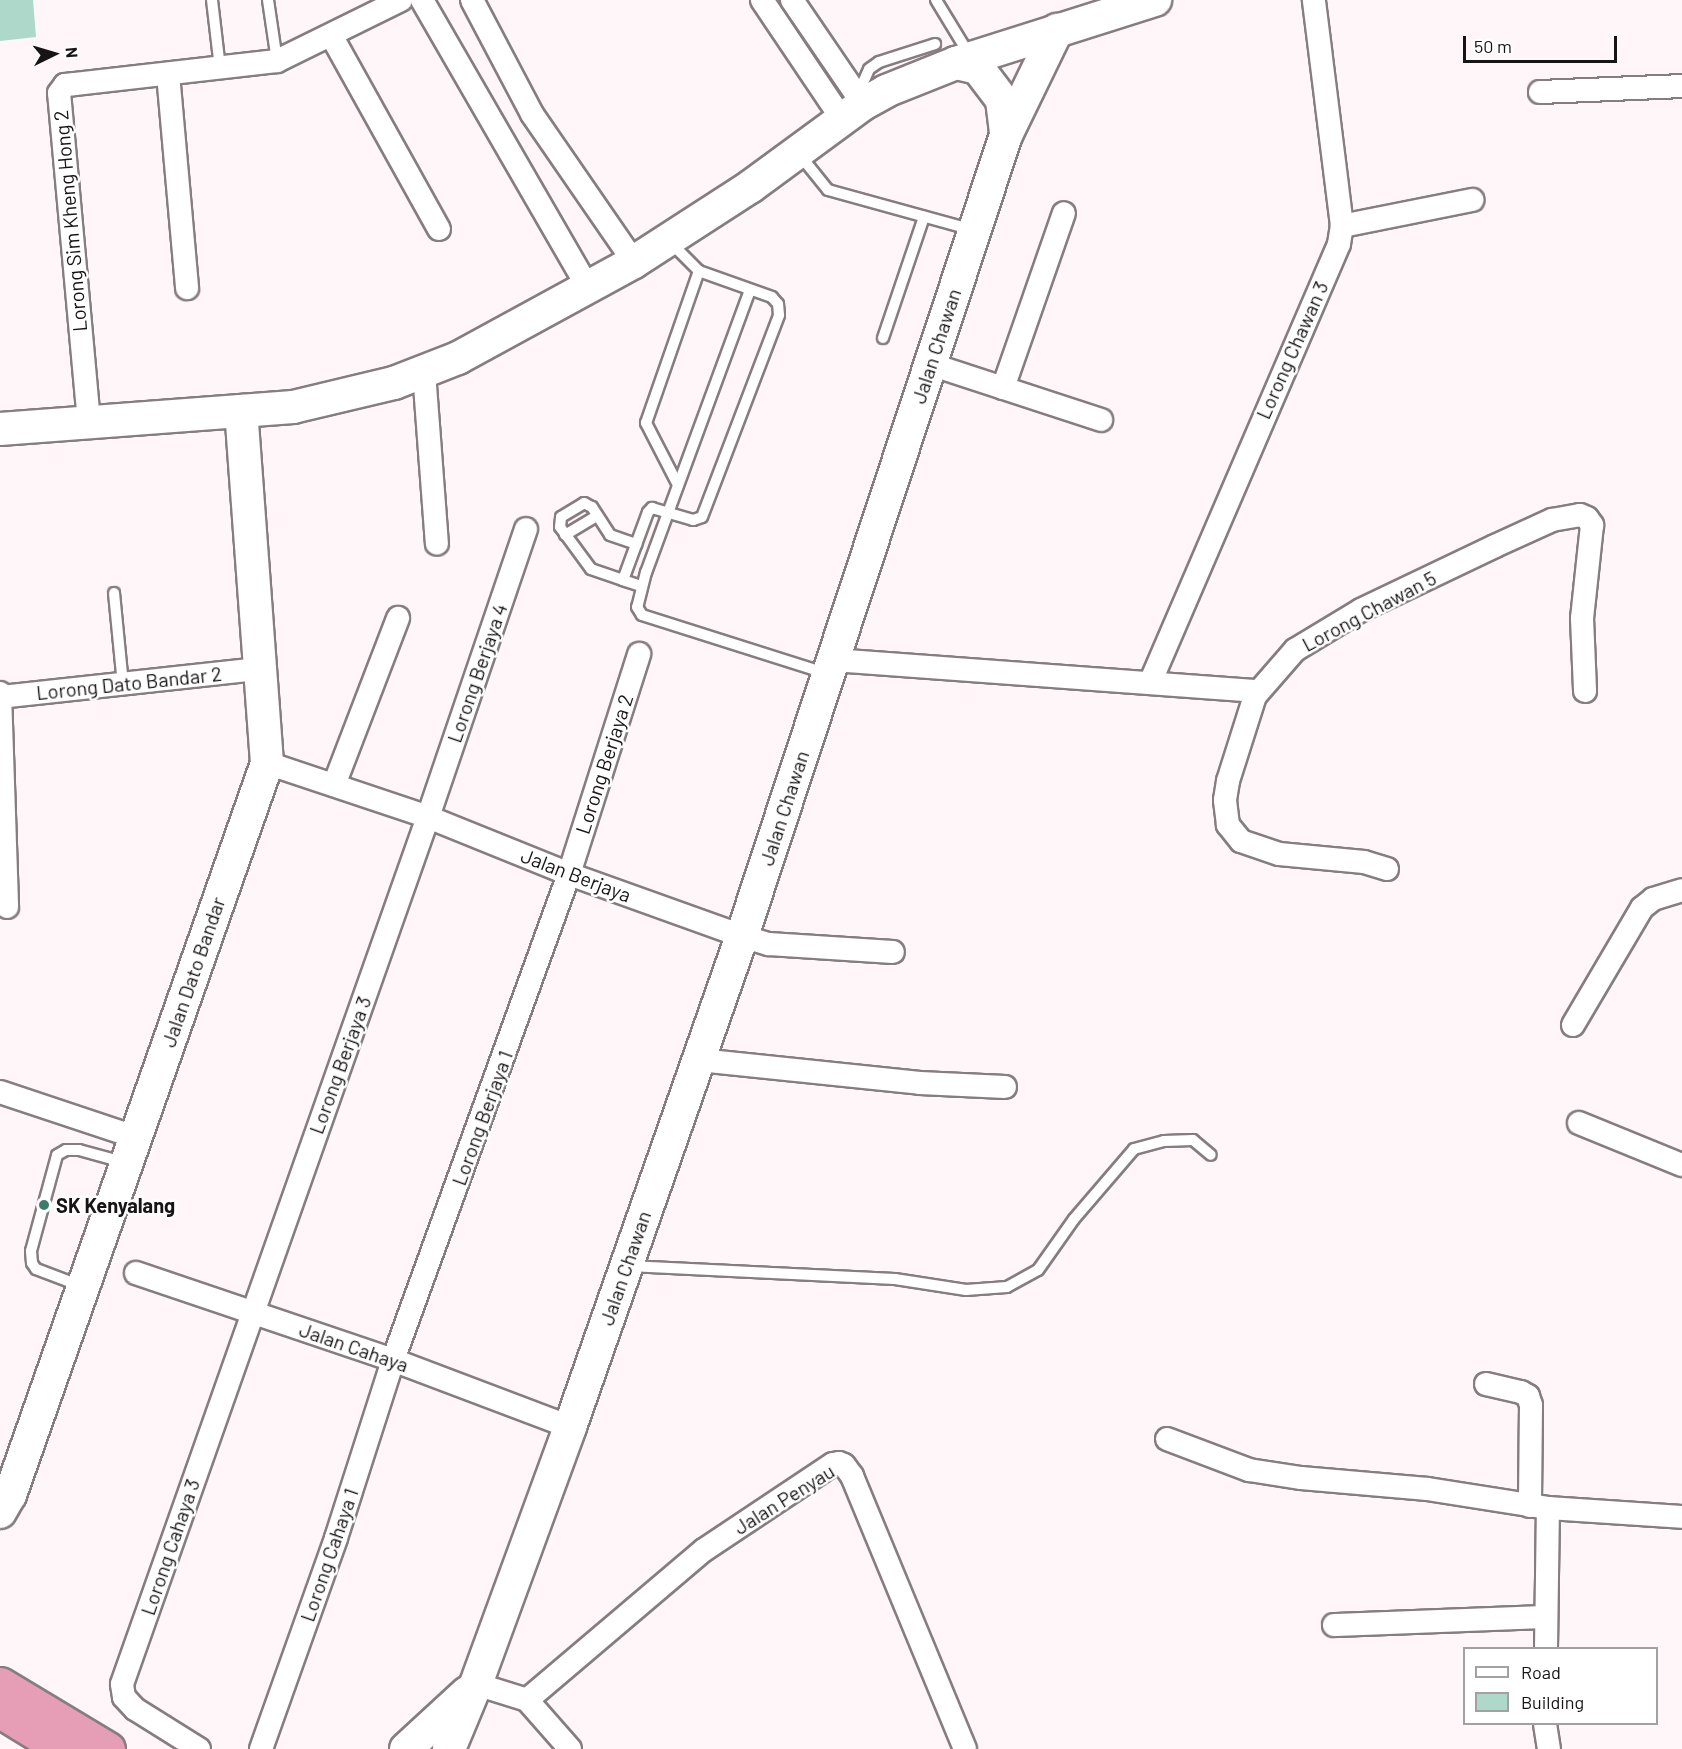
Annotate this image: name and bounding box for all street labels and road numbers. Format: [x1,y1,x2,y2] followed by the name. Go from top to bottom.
[48,109,92,333] street label: Lorong Sim Kheng Hong 2
[1251,277,1333,423] street label: Lorong Chawan 3
[906,285,966,407] street label: Jalan Chawan
[1298,566,1440,656] street label: Lorong Chawan 5
[442,600,512,746] street label: Lorong Berjaya 4
[35,661,223,705] street label: Lorong Dato Bandar 2
[570,691,638,837] street label: Lorong Berjaya 2
[754,747,814,869] street label: Jalan Chawan
[518,843,634,907] street label: Jalan Berjaya
[156,894,230,1050] street label: Jalan Dato Bandar
[304,993,376,1137] street label: Lorong Berjaya 3
[447,1047,517,1189] street label: Lorong Berjaya 1
[594,1208,656,1328] street label: Jalan Chawan
[296,1317,412,1377] street label: Jalan Cahaya
[729,1459,839,1539] street label: Jalan Penyau
[135,1476,205,1618] street label: Lorong Cahaya 3
[295,1485,363,1625] street label: Lorong Cahaya 1

